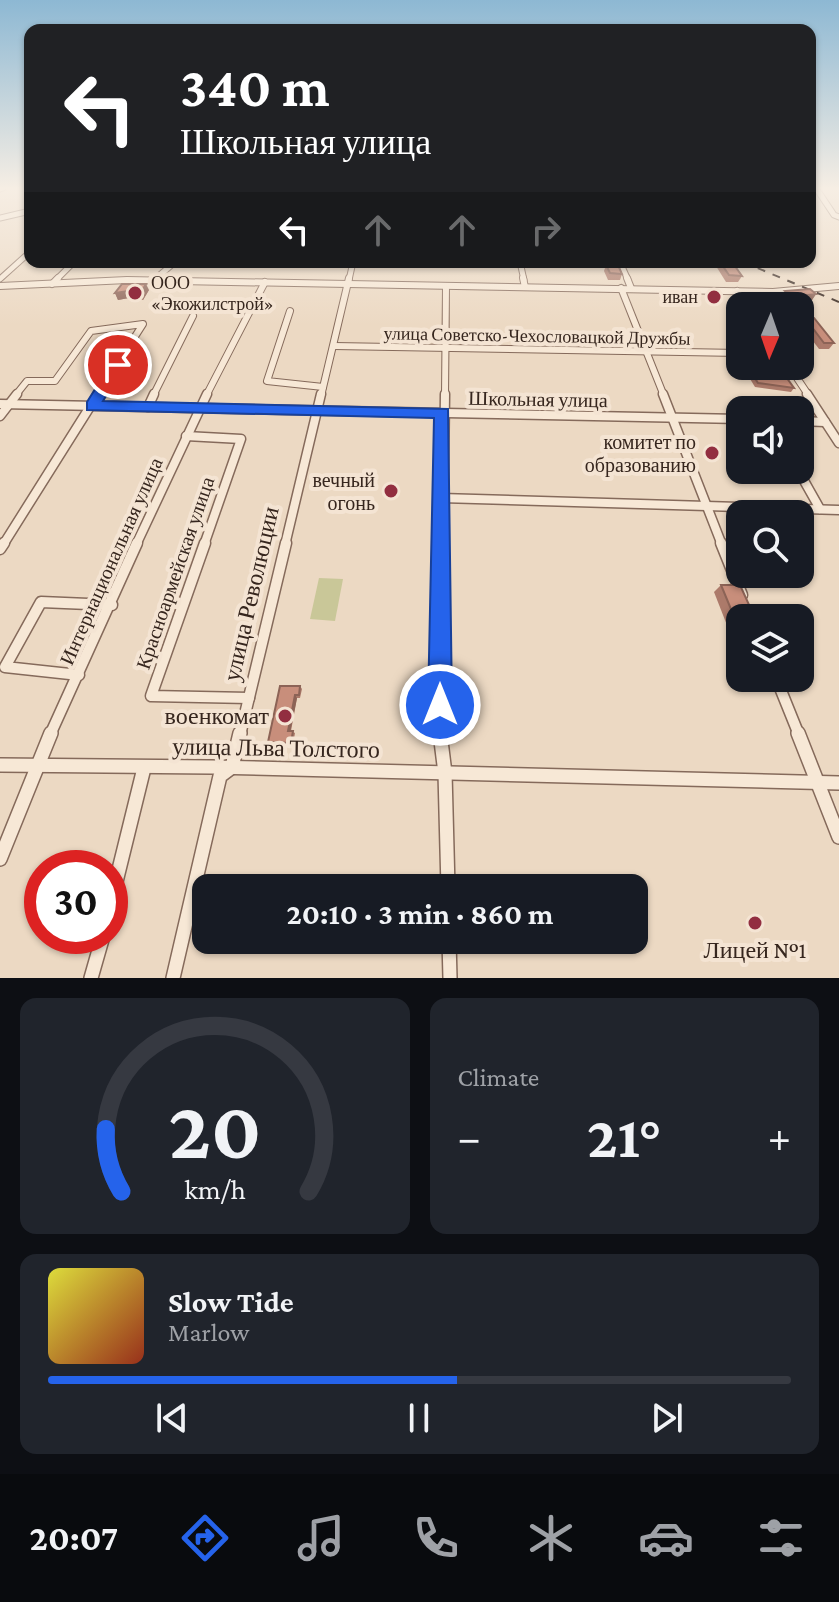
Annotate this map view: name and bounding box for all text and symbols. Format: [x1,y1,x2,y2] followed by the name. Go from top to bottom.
[48,56,152,160] icon: left
[180,56,330,118] text: 340 m
[180,122,431,162] text: Школьная улица
[272,208,316,252] icon: left
[356,208,400,252] icon: ahead
[440,208,484,252] icon: ahead
[524,208,568,252] icon: right
[151,273,274,314] place label: ООО «Экожилстрой»
[126,284,144,302] marker: ООО «Экожилстрой»
[662,287,698,307] place label: иван
[705,288,723,306] marker: иван
[726,292,814,380] north arrow
[726,292,814,692] map controls
[383,323,691,349] street label: улица Советско-Чехословацкой Дружбы
[84,331,152,399] pin
[96,343,140,387] icon: arrive
[468,387,608,412] street label: Школьная улица
[726,396,814,484] button: sound
[585,431,696,477] place label: комитет по образованию
[703,444,721,462] marker: комитет по образованию
[55,454,168,668] street label: Интернациональная улица
[312,469,375,514] place label: вечный огонь
[132,474,219,672] street label: Красноармейская улица
[382,482,400,500] marker: вечный огонь
[726,500,814,588] button: search
[217,504,284,684] street label: улица Революции
[726,604,814,692] button: layers
[398,663,482,747] position arrow
[165,702,270,729] place label: военкомат
[276,707,294,725] marker: военкомат
[172,732,380,763] street label: улица Льва Толстого
[24,850,128,954] speed limit sign: 30
[287,897,553,930] text: 20:10 · 3 min · 860 m
[746,914,764,932] marker: Лицей №1
[703,936,807,963] place label: Лицей №1
[458,1063,539,1092] text: Climate
[168,1083,261,1176] text: 20
[587,1103,662,1170] text: 21°
[458,1113,481,1161] text: −
[768,1113,791,1161] text: +
[184,1173,246,1205] text: km/h
[168,1285,294,1318] text: Slow Tide
[168,1318,249,1347] text: Marlow
[150,1396,194,1440] icon: previous
[397,1396,441,1440] icon: pause
[645,1396,689,1440] icon: next
[177,1510,233,1566] icon: directions
[293,1510,349,1566] icon: music
[408,1510,464,1566] icon: phone
[523,1510,579,1566] icon: climate
[638,1510,694,1566] icon: car
[753,1510,809,1566] icon: filters
[30,1518,118,1558] text: 20:07

